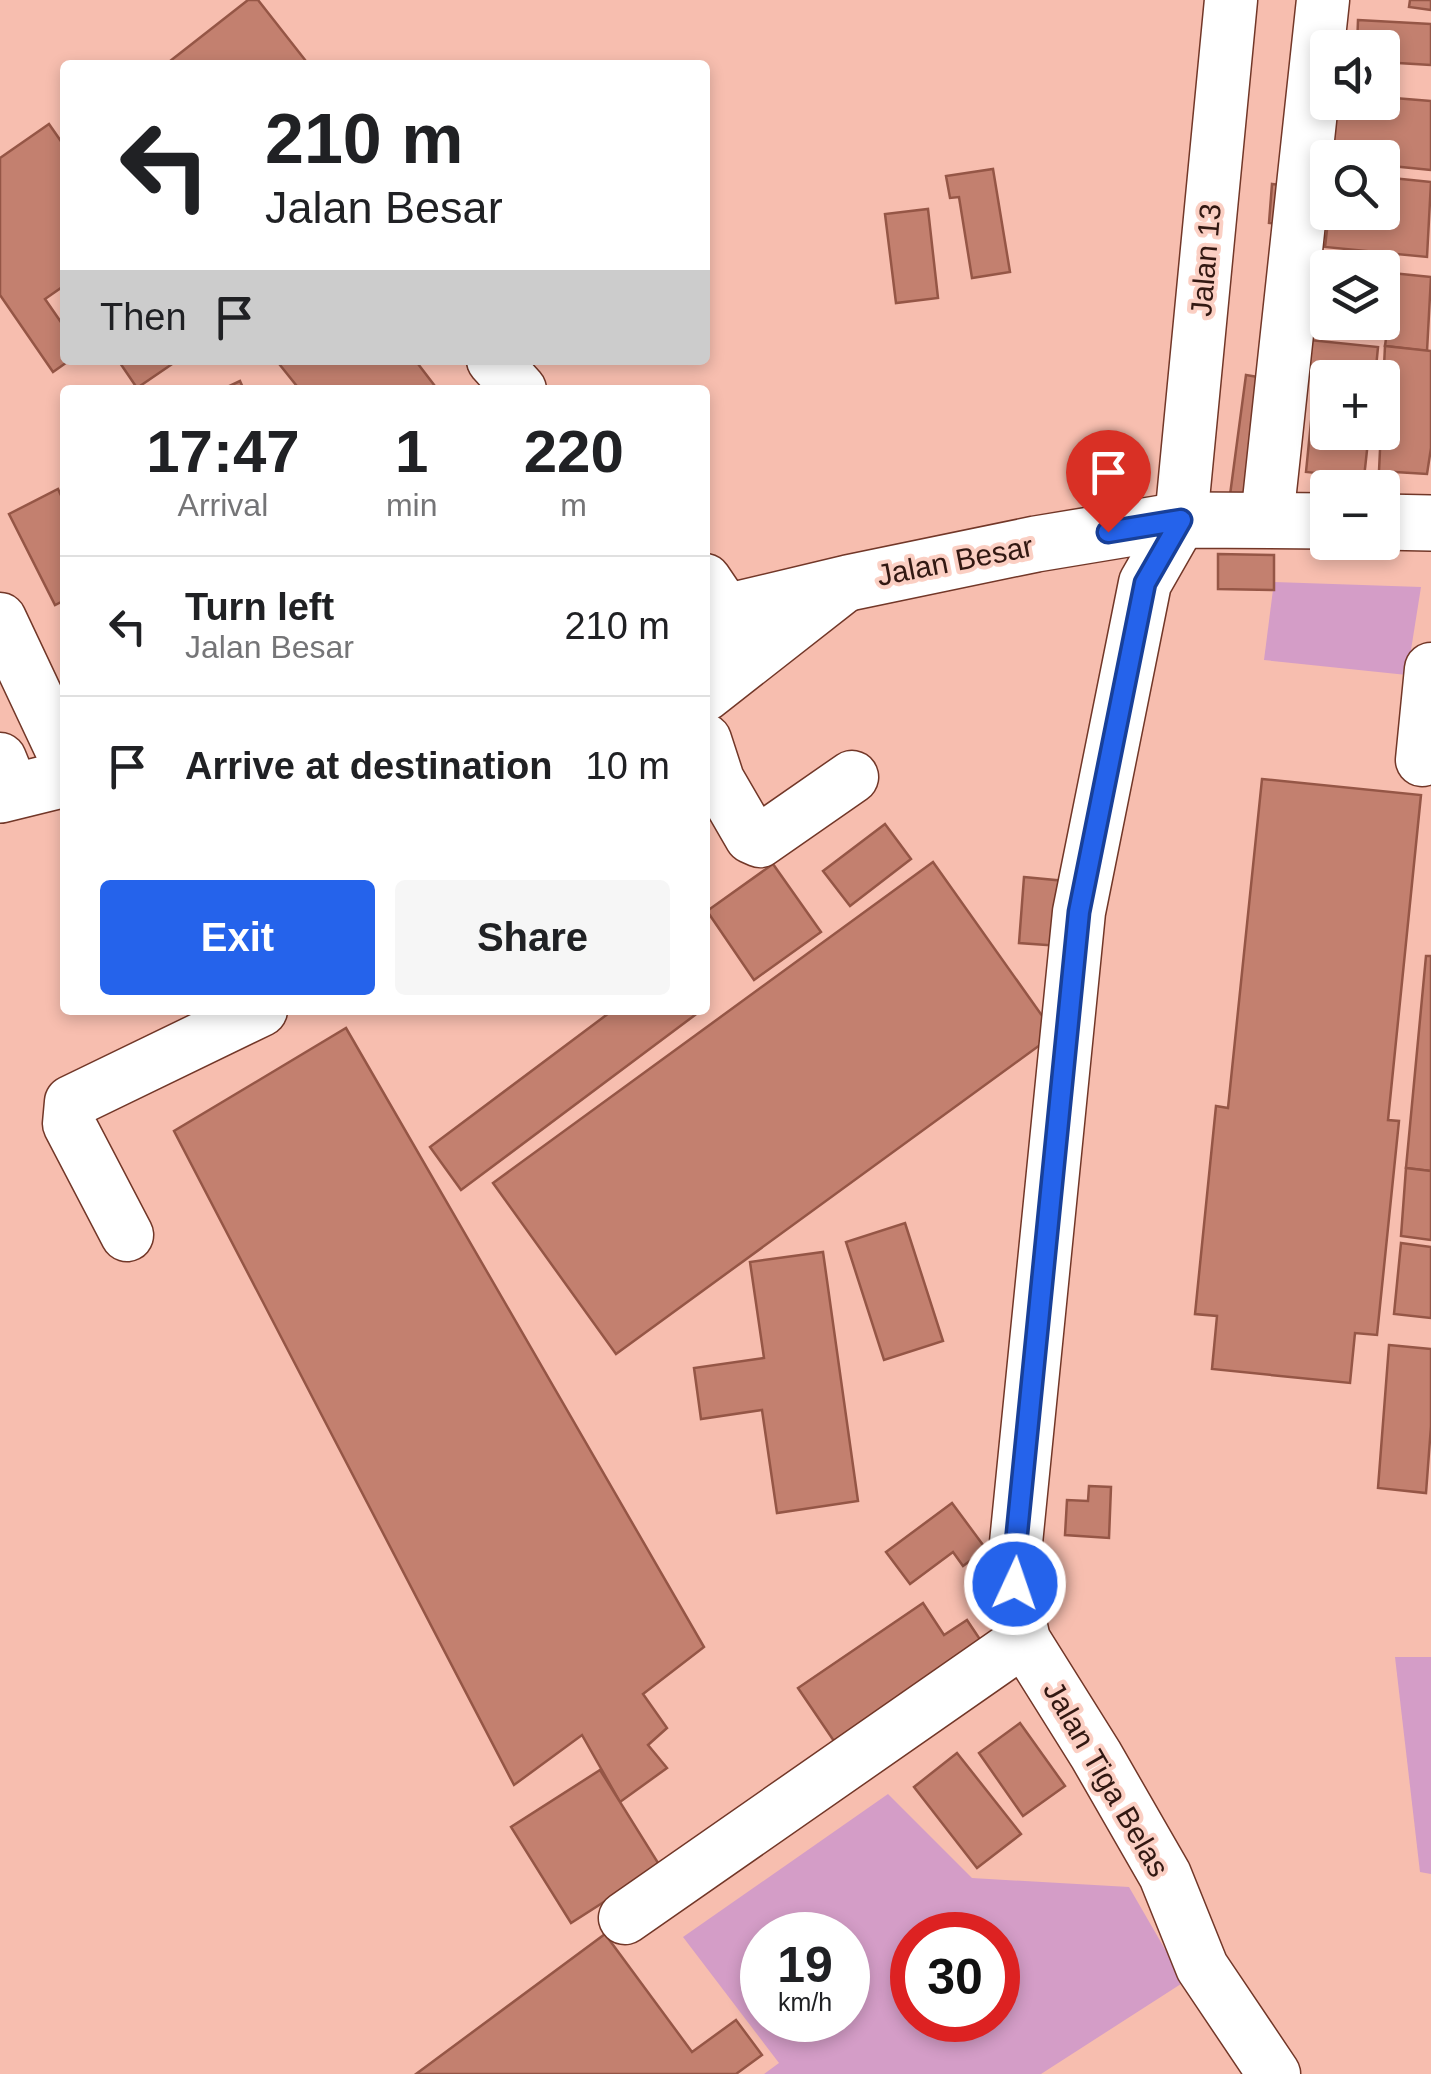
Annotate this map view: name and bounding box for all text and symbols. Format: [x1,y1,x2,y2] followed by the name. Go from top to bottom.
[1310,30,1400,560] map controls
[1310,30,1400,120] button: sound
[100,100,230,230] icon: left
[265,100,463,178] text: 210 m
[1310,140,1400,230] button: search
[265,182,503,233] text: Jalan Besar
[1184,202,1227,318] street label: Jalan 13
[1310,250,1400,340] button: layers
[207,290,262,345] icon: arrive
[100,296,187,338] text: Then
[1310,360,1400,450] button: +
[146,418,300,485] text: 17:47
[395,418,428,485] text: 1
[524,418,624,485] text: 220
[1066,430,1151,533] pin
[1081,445,1136,500] icon: arrive
[1310,470,1400,560] button: −
[178,487,268,523] text: Arrival
[386,487,437,523] text: min
[560,487,587,523] text: m
[874,529,1036,592] street label: Jalan Besar
[185,586,334,628] text: Turn left
[100,599,155,654] icon: left
[564,605,670,647] text: 210 m
[185,629,354,665] text: Jalan Besar
[100,739,155,794] icon: arrive
[185,745,552,787] text: Arrive at destination
[586,745,670,787] text: 10 m
[100,880,375,995] button: Exit
[395,880,670,995] button: Share
[963,1532,1067,1636] position arrow
[1037,1675,1176,1882] street label: Jalan Tiga Belas
[890,1912,1020,2042] speed limit sign: 30
[777,1937,833,1993] text: 19
[778,1988,832,2016] text: km/h

